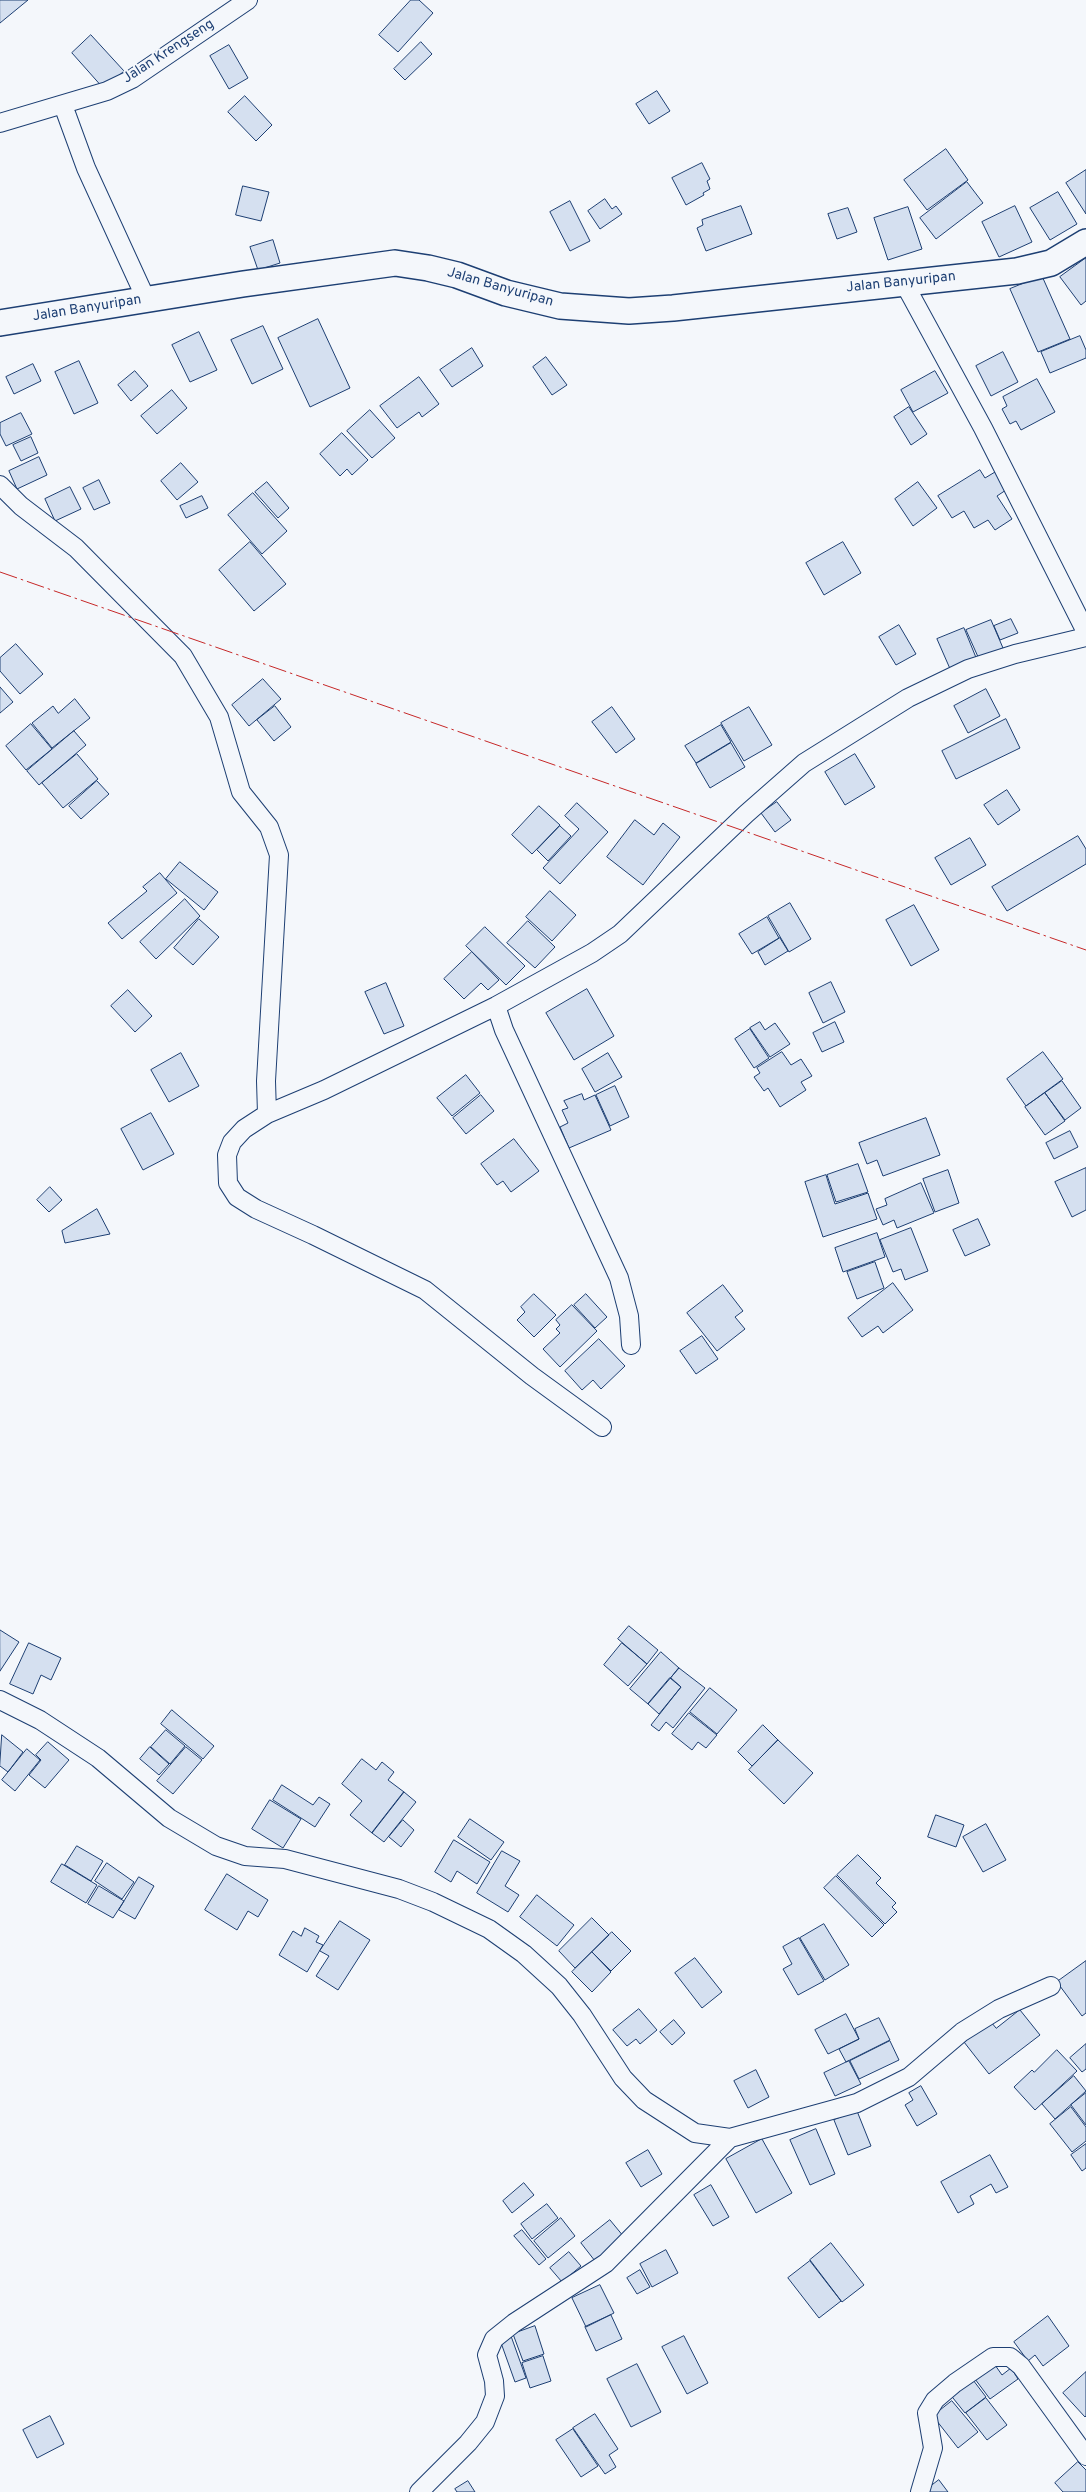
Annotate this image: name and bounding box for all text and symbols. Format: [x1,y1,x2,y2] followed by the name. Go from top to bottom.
[120,16,218,88] street label: Jalan Krengseng
[445,265,555,311] street label: Jalan Banyuripan
[845,269,957,297] street label: Jalan Banyuripan
[31,292,143,326] street label: Jalan Banyuripan

